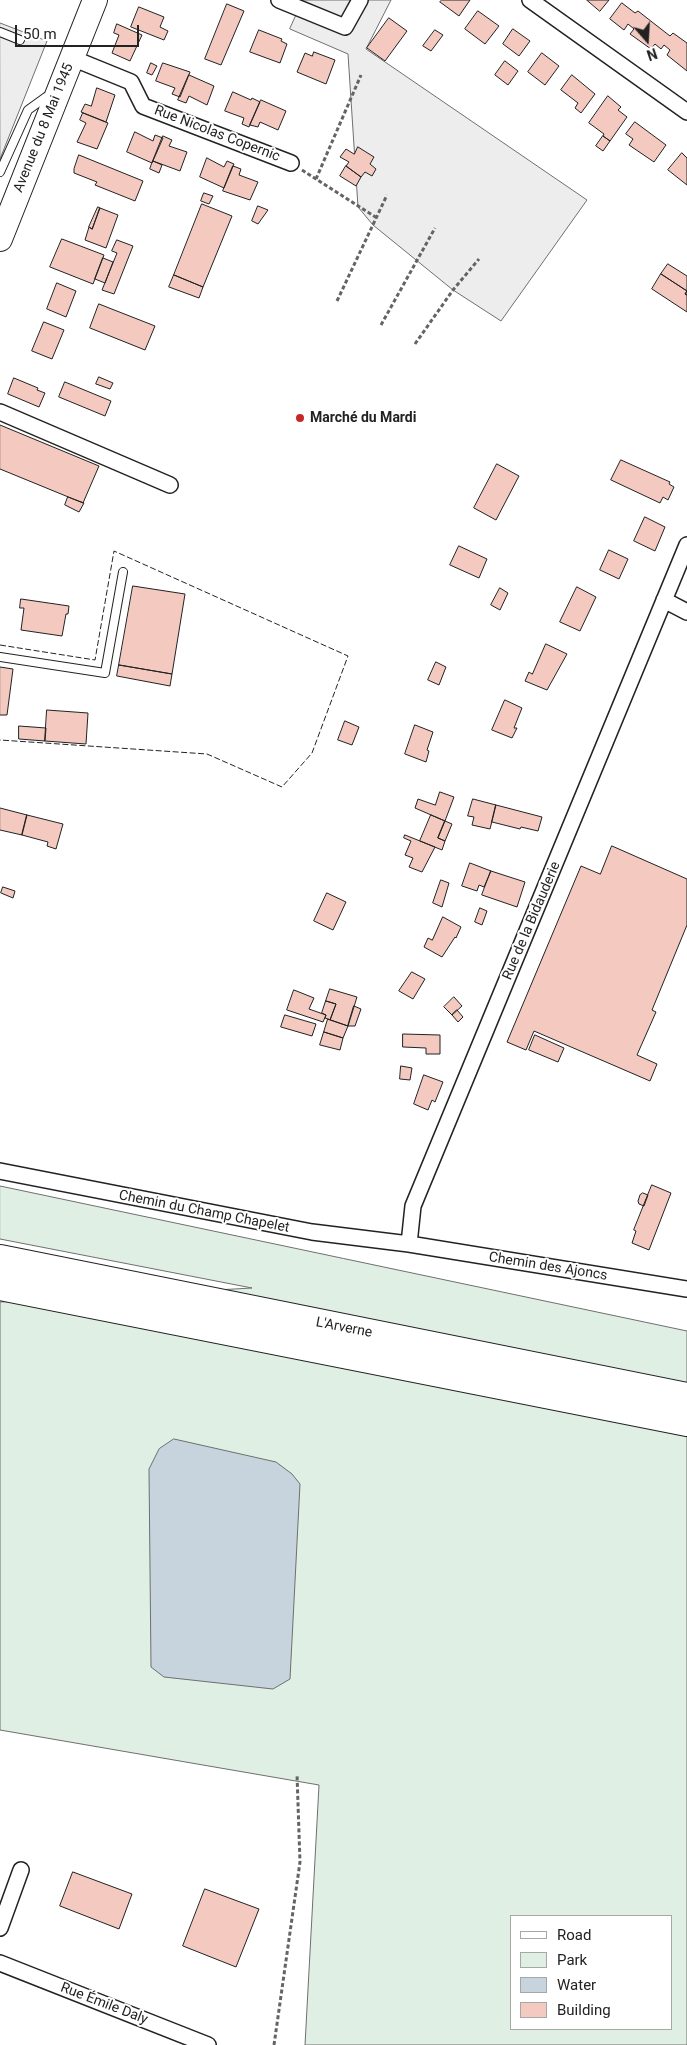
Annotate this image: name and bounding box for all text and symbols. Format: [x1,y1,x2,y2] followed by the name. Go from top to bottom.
[18,15,141,47] scale bar
[622,15,672,65] north arrow
[23,25,57,43] text: 50 m
[645,45,659,63] text: N
[10,61,78,195] street label: Avenue du 8 Mai 1945
[152,102,282,166] street label: Rue Nicolas Copernic
[310,410,416,426] place label: Marché du Mardi
[294,412,306,424] marker: Marché du Mardi
[500,859,564,983] street label: Rue de la Bidauderie
[117,1187,291,1237] street label: Chemin du Champ Chapelet
[487,1249,609,1285] street label: Chemin des Ajoncs
[314,1314,374,1342] street label: L'Arverne
[510,1915,672,2030] legend
[557,1926,591,1944] text: Road
[557,1951,587,1969] text: Park
[557,1976,596,1994] text: Water
[58,1980,150,2028] street label: Rue Émile Daly
[557,2001,611,2019] text: Building

